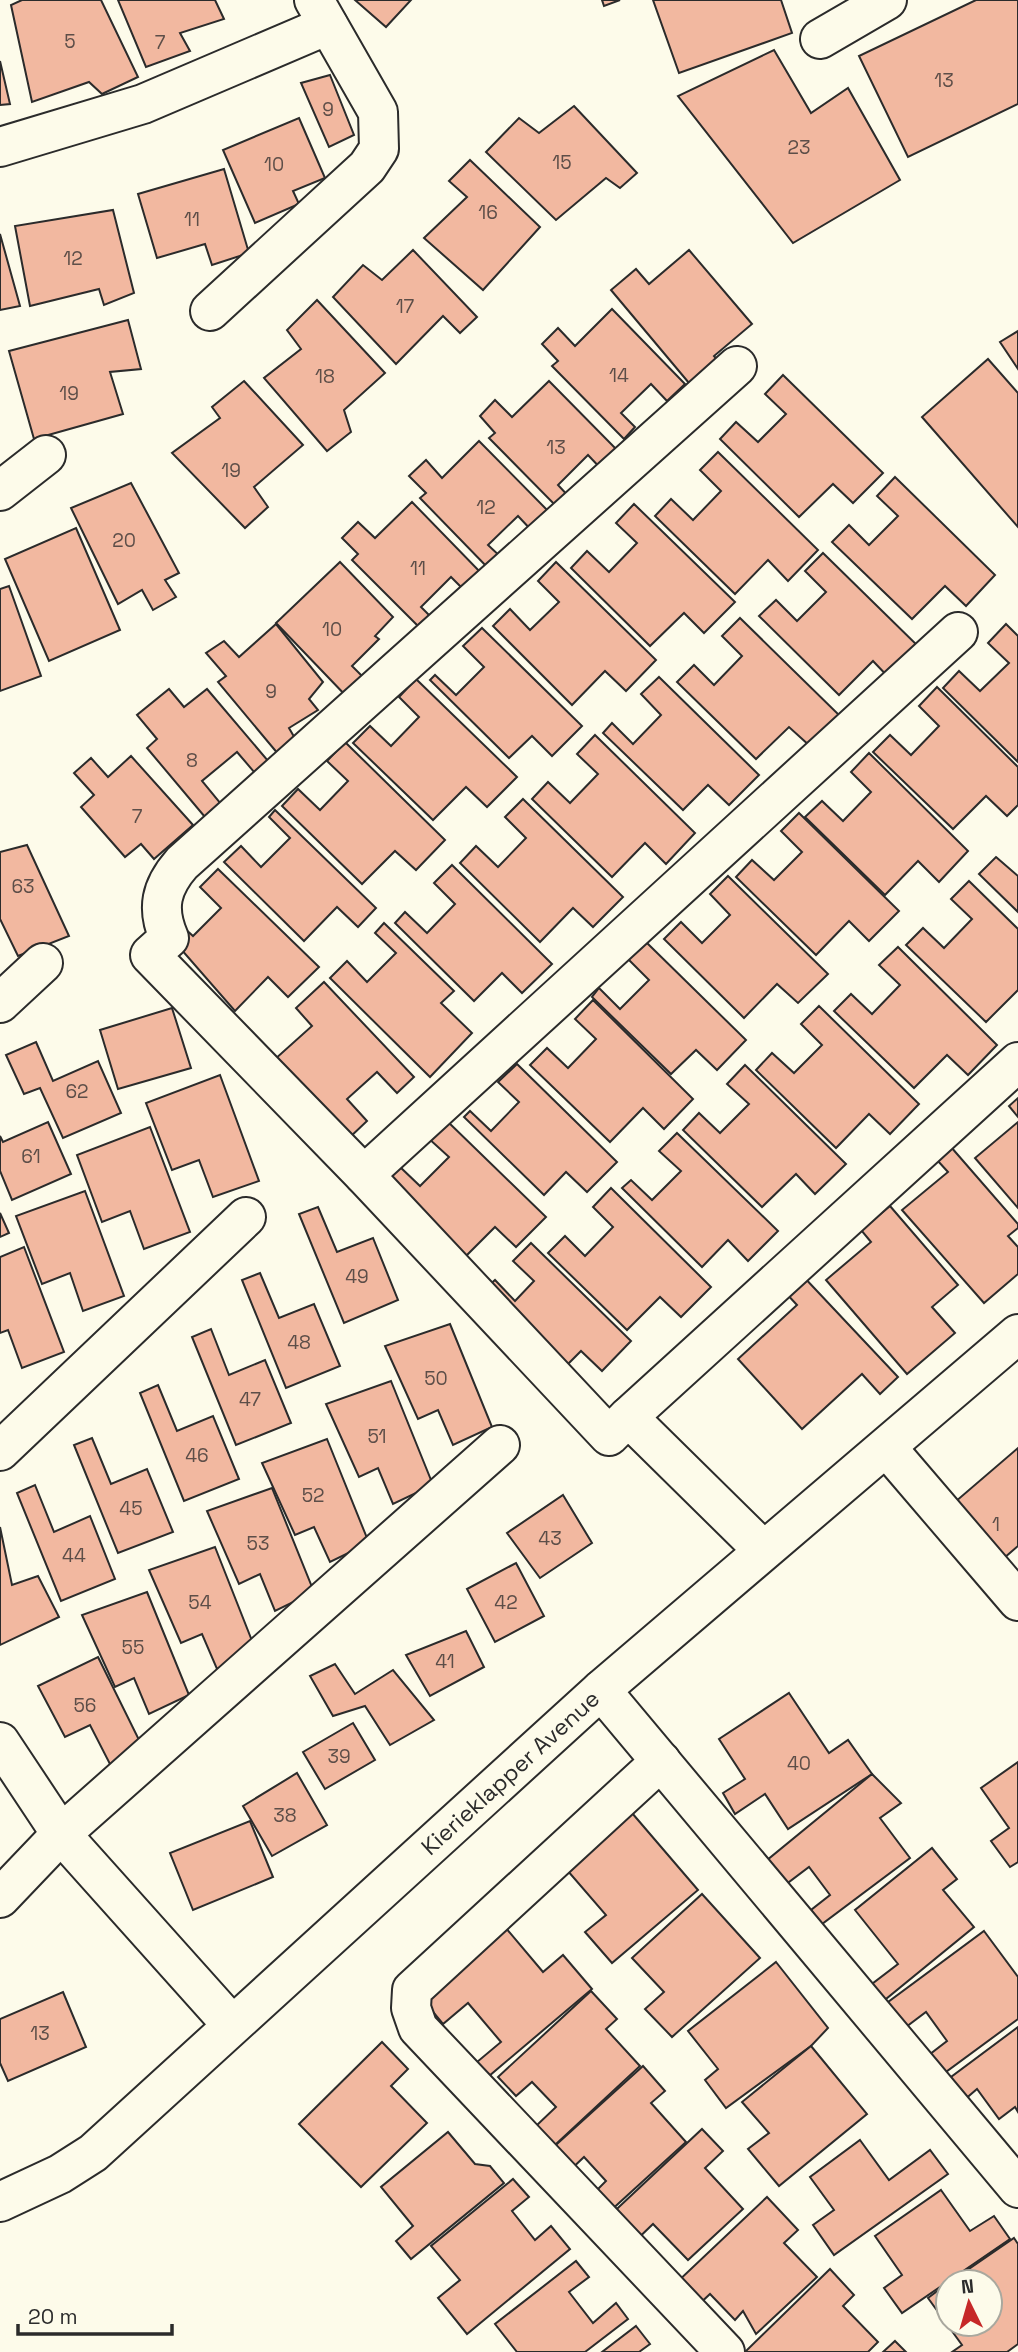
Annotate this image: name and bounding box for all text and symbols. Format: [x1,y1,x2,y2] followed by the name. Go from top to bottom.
[64,29,76,54] house number: 5
[155,30,166,55] house number: 7
[934,68,954,93] house number: 13
[322,97,334,122] house number: 9
[788,135,810,160] house number: 23
[552,150,572,175] house number: 15
[264,152,284,177] house number: 10
[478,200,498,225] house number: 16
[184,207,200,232] house number: 11
[63,246,83,271] house number: 12
[396,294,415,319] house number: 17
[609,363,629,388] house number: 14
[315,364,335,389] house number: 18
[59,381,79,406] house number: 19
[546,435,566,460] house number: 13
[221,458,241,483] house number: 19
[476,495,496,520] house number: 12
[112,528,136,553] house number: 20
[410,556,426,581] house number: 11
[322,617,342,642] house number: 10
[265,679,277,704] house number: 9
[186,748,198,773] house number: 8
[132,804,143,829] house number: 7
[11,874,35,899] house number: 63
[65,1079,89,1104] house number: 62
[21,1144,41,1169] house number: 61
[345,1264,369,1289] house number: 49
[287,1330,311,1355] house number: 48
[424,1366,448,1391] house number: 50
[239,1387,261,1412] house number: 47
[367,1424,387,1449] house number: 51
[185,1443,209,1468] house number: 46
[302,1483,324,1508] house number: 52
[119,1496,143,1521] house number: 45
[992,1512,1000,1537] house number: 1
[538,1526,562,1551] house number: 43
[247,1531,269,1556] house number: 53
[62,1543,86,1568] house number: 44
[188,1590,212,1615] house number: 54
[494,1590,518,1615] house number: 42
[122,1635,144,1660] house number: 55
[435,1649,455,1674] house number: 41
[415,1684,606,1862] street label: Kierieklapper Avenue
[73,1693,97,1718] house number: 56
[327,1744,351,1769] house number: 39
[787,1751,811,1776] house number: 40
[273,1803,297,1828] house number: 38
[30,2021,50,2046] house number: 13
[934,2268,1004,2338] north arrow
[960,2274,975,2300] text: N
[18,2292,172,2336] scale bar
[28,2303,78,2330] text: 20 m

